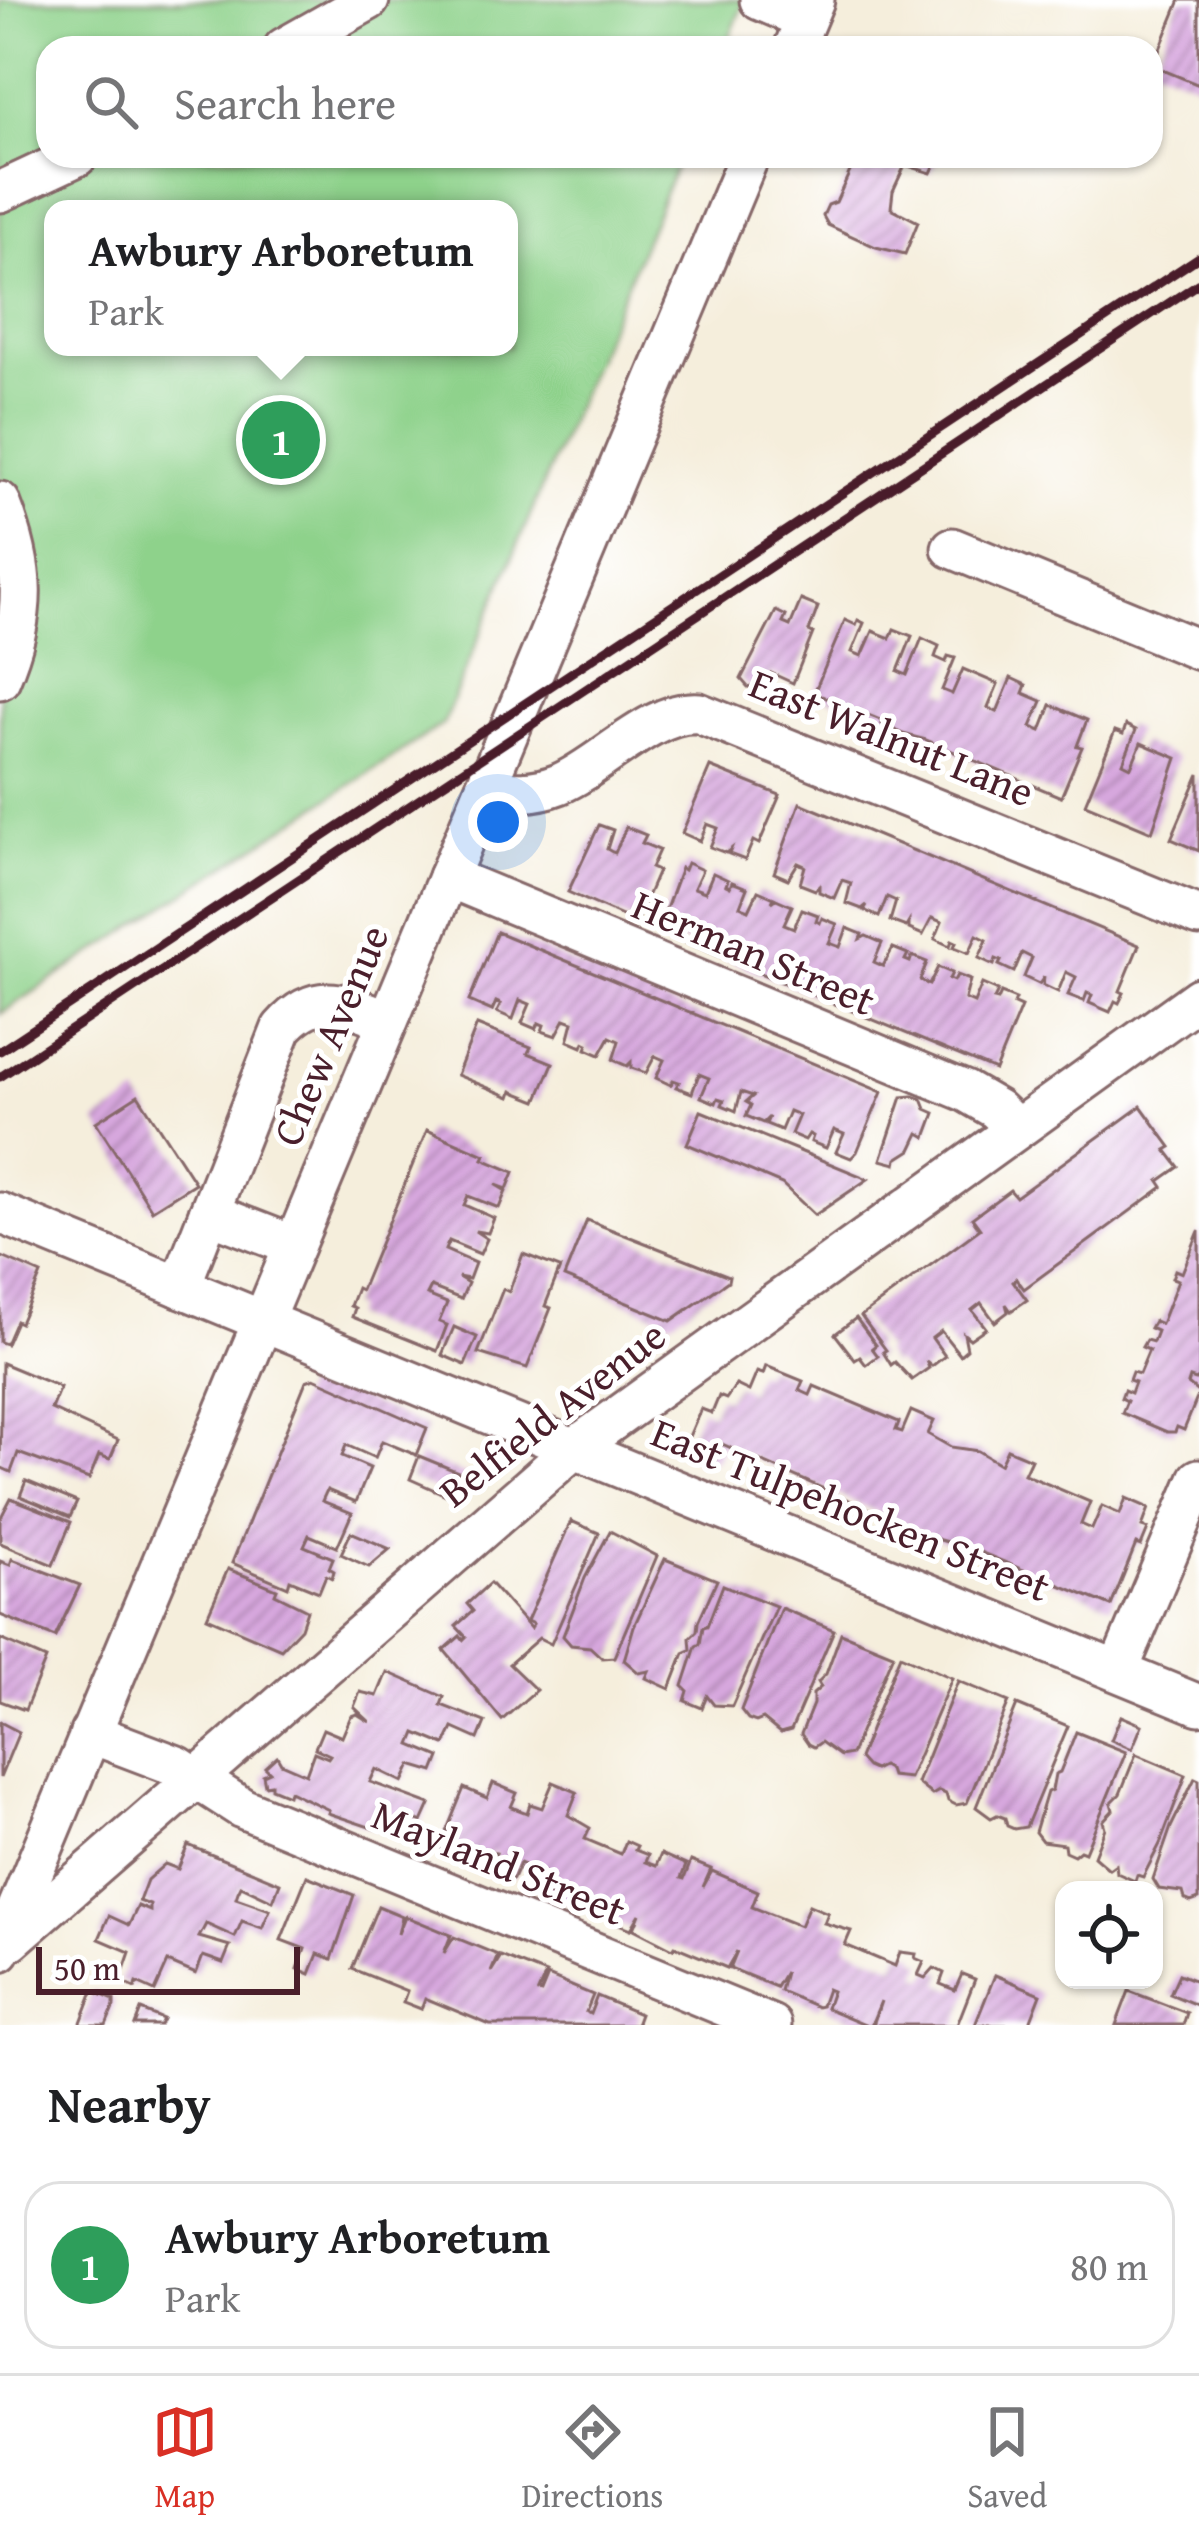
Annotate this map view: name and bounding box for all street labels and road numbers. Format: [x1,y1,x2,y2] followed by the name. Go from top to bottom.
[741,652,1043,821] street label: East Walnut Lane
[623,873,885,1030] street label: Herman Street
[256,915,403,1155] street label: Chew Avenue
[425,1305,678,1521] street label: Belfield Avenue
[643,1401,1060,1616] street label: East Tulpehocken Street
[363,1783,635,1940] street label: Mayland Street

